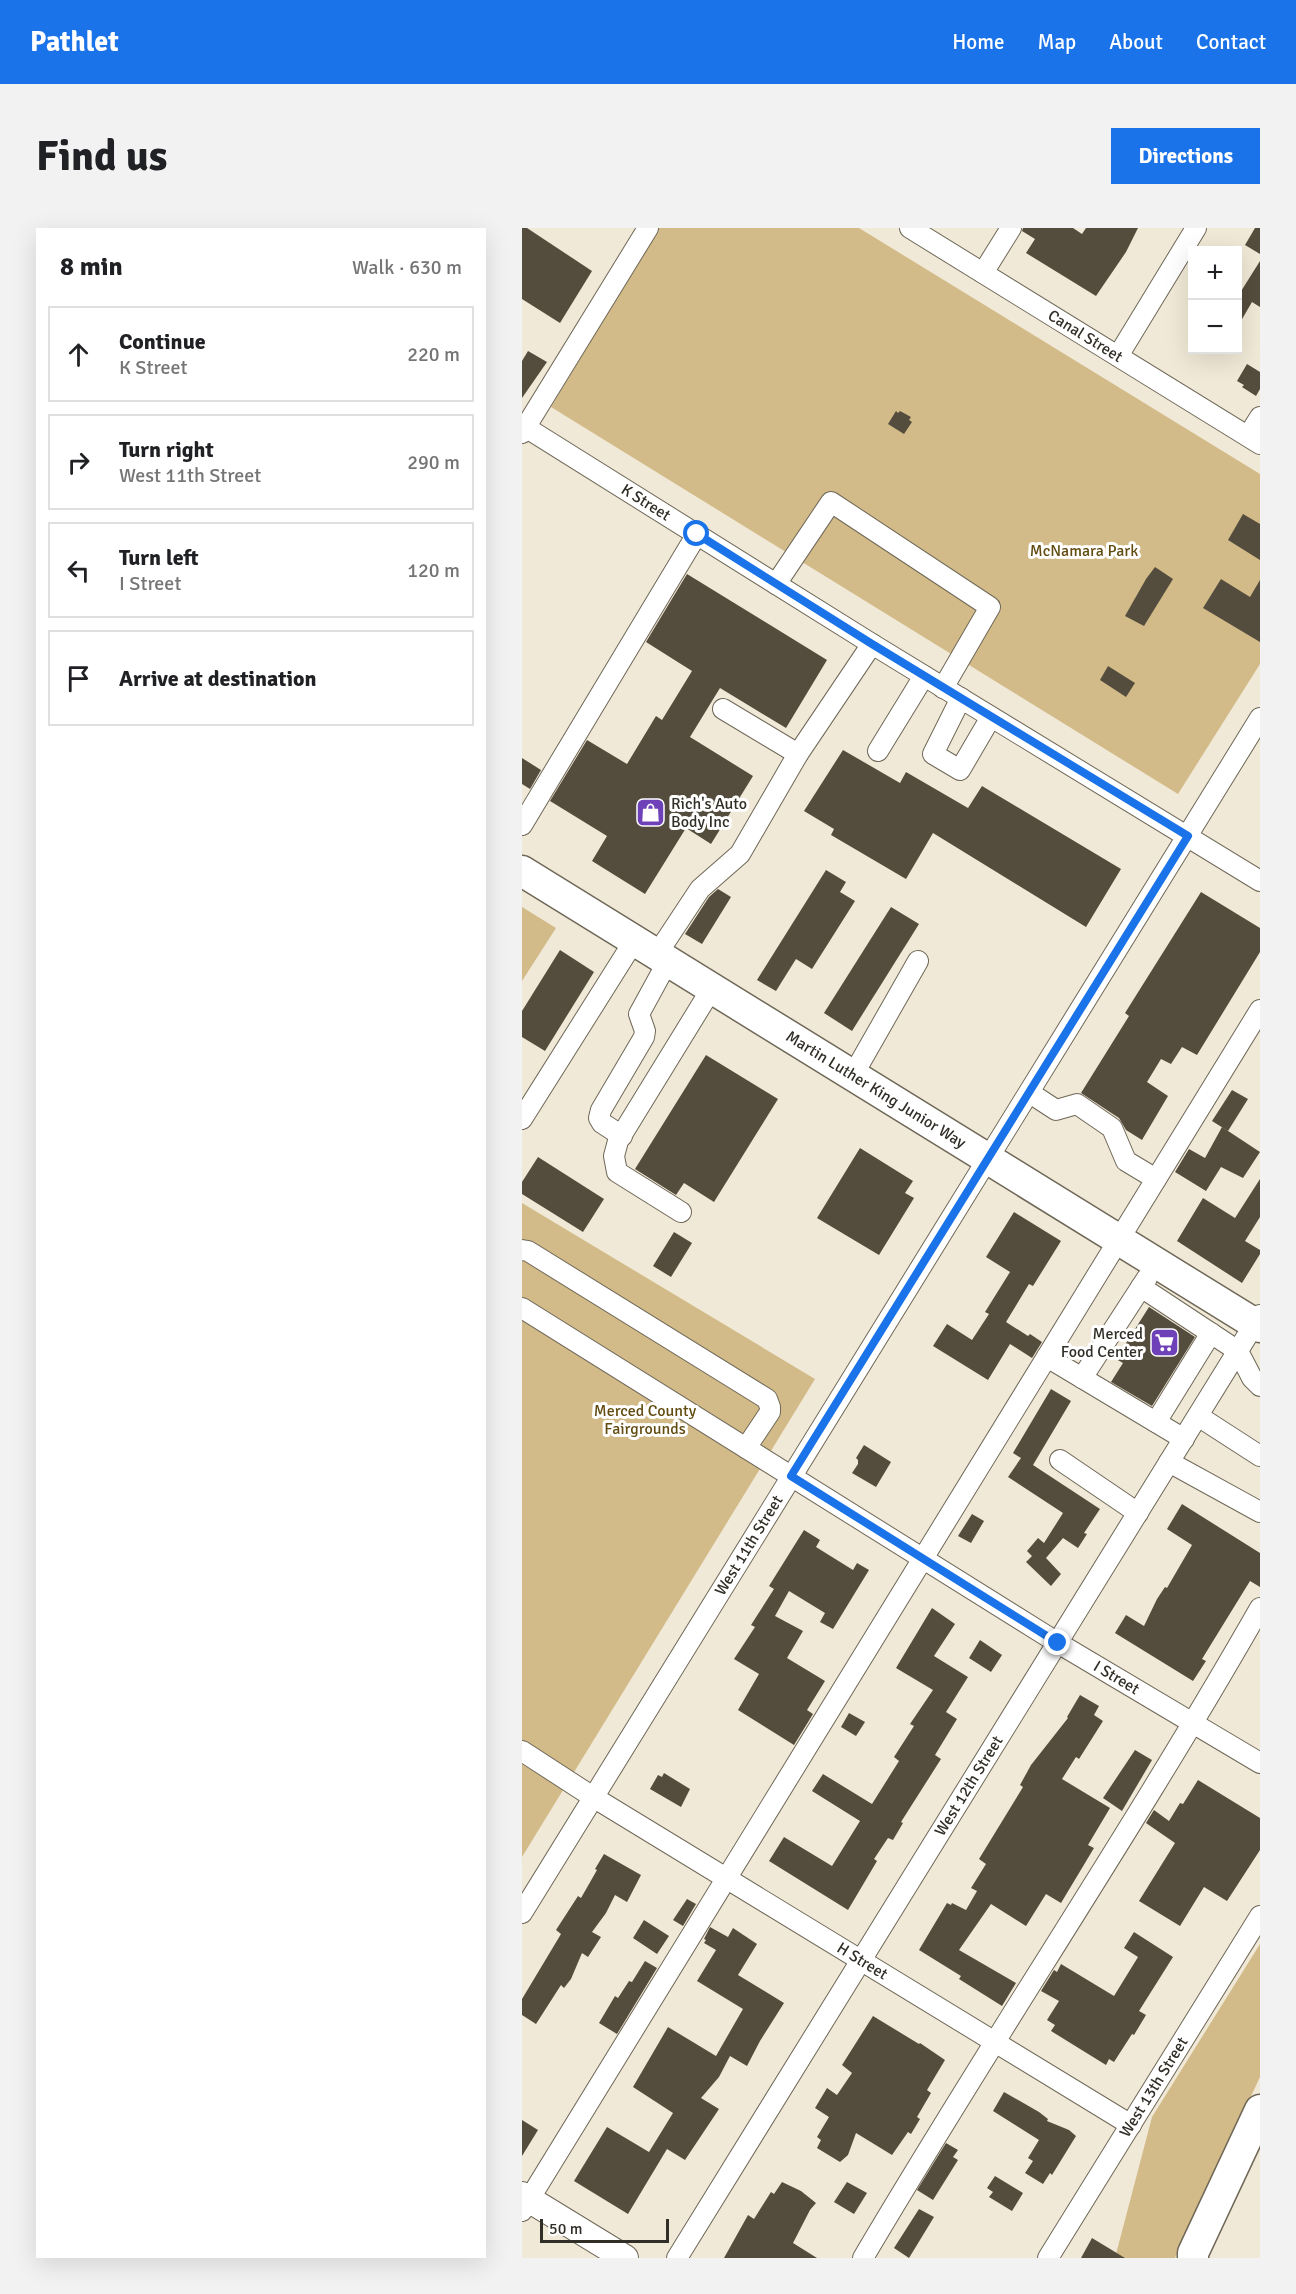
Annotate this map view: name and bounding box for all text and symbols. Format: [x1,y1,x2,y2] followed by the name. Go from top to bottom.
[30,25,119,59] text: Pathlet
[952,29,1005,55] text: Home
[1038,29,1076,55] text: Map
[1109,29,1163,55] text: About
[1196,29,1266,55] text: Contact
[1111,128,1260,184] button: Directions
[36,131,167,182] text: Find us
[1188,246,1242,354] map controls
[1188,246,1242,300] button: +
[60,251,123,283] text: 8 min
[352,255,462,280] text: Walk · 630 m
[1188,300,1242,354] button: −
[1044,305,1127,367] street label: Canal Street
[119,328,206,355] text: Continue
[62,338,95,371] icon: ahead
[407,342,460,367] text: 220 m
[119,355,187,380] text: K Street
[119,436,214,463] text: Turn right
[62,446,95,479] icon: right
[407,450,460,475] text: 290 m
[119,463,261,488] text: West 11th Street
[617,479,675,526] street label: K Street
[683,520,709,546] route start
[1030,541,1138,561] park label: McNamara Park
[119,544,199,571] text: Turn left
[62,554,95,587] icon: left
[407,558,460,583] text: 120 m
[119,571,181,596] text: I Street
[62,662,95,695] icon: arrive
[119,665,316,692] text: Arrive at destination
[671,794,747,832] place label: Rich's Auto Body Inc
[634,797,666,829] shop icon: Rich's Auto Body Inc
[782,1027,970,1153] street label: Martin Luther King Junior Way
[1061,1324,1143,1362] place label: Merced Food Center
[1148,1327,1180,1359] supermarket icon: Merced Food Center
[594,1401,697,1439] park label: Merced County Fairgrounds
[711,1491,788,1599] street label: West 11th Street
[1044,1629,1070,1655] route end
[1090,1656,1143,1699] street label: I Street
[930,1732,1008,1840] street label: West 12th Street
[833,1938,892,1985] street label: H Street
[1115,2033,1193,2141] street label: West 13th Street
[540,2216,669,2244] scale bar
[549,2219,583,2239] text: 50 m

